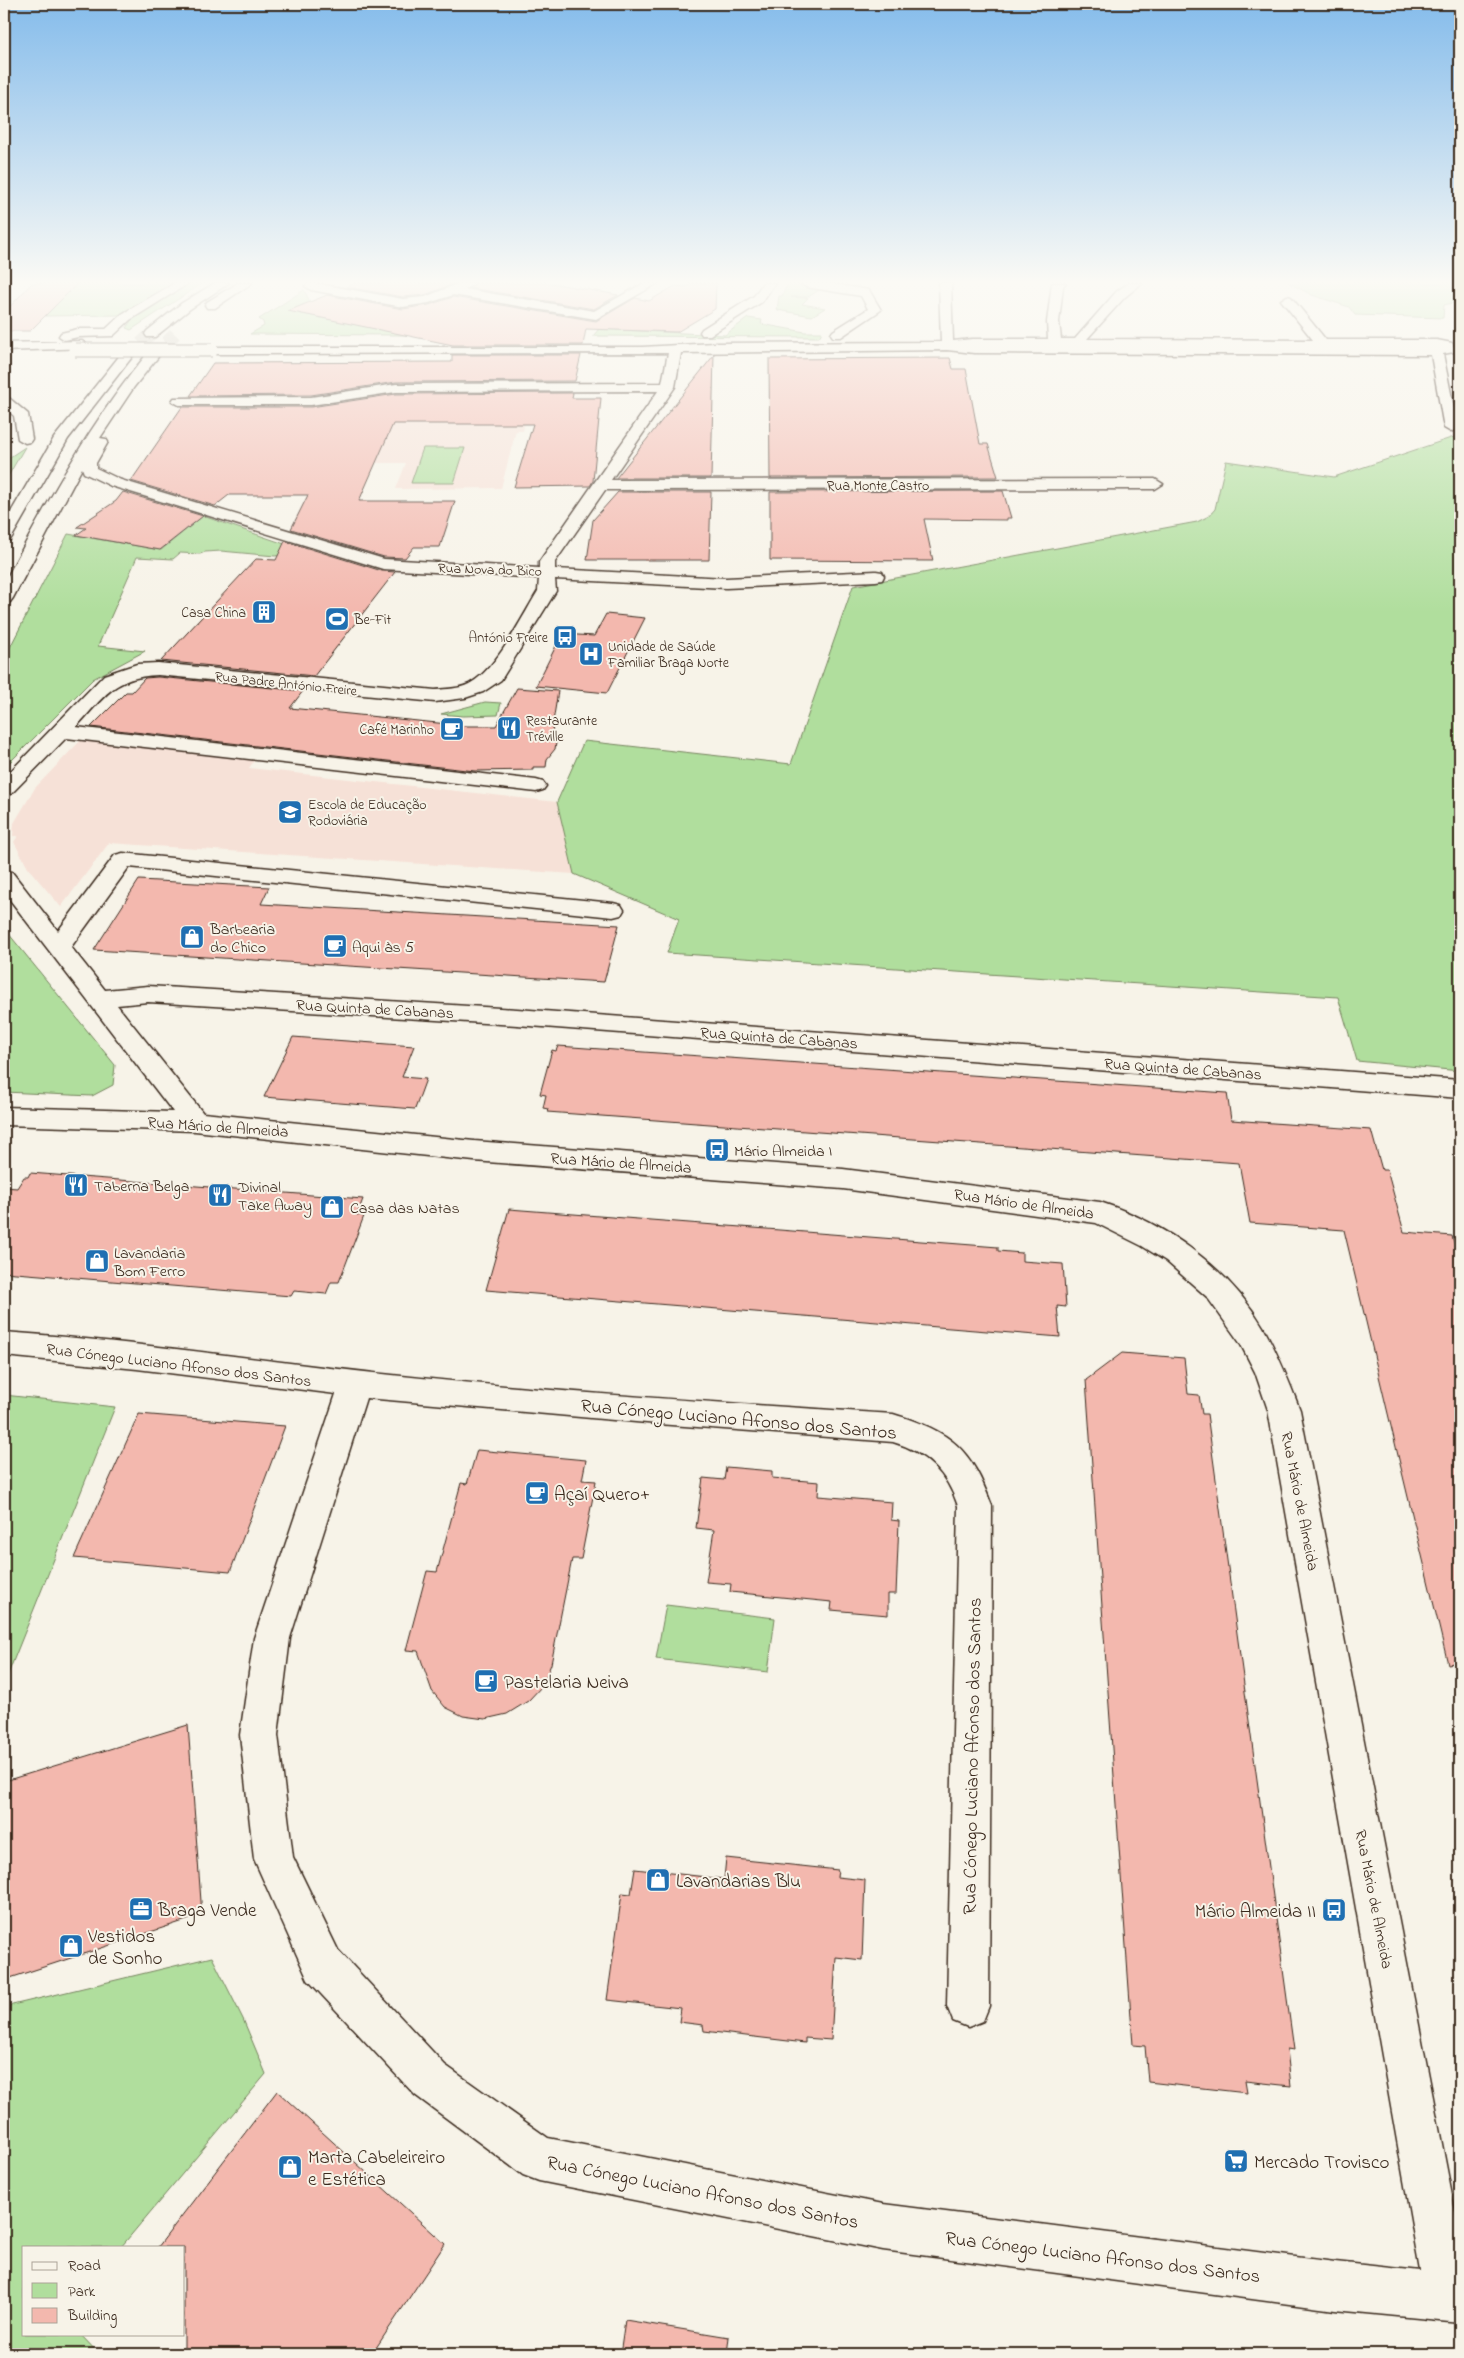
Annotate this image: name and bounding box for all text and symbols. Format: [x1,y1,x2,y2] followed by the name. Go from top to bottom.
[827,476,929,497] street label: Rua Monte Castro
[438,558,542,583] street label: Rua Nova do Bico
[251,599,277,625] building icon: Casa China
[181,603,246,624] place label: Casa China
[324,606,350,632] sports icon: Be-Fit
[353,610,392,631] place label: Be-Fit
[552,624,578,650] bus stop icon: António Freire
[469,628,549,649] place label: António Freire
[607,637,730,675] place label: Unidade de Saúde Familiar Braga Norte
[578,641,604,667] hospital icon: Unidade de Saúde Familiar Braga Norte
[214,667,359,702] street label: Rua Padre António Freire
[526,711,598,748] place label: Restaurante Tréville
[496,715,522,741] restaurant icon: Restaurante Tréville
[439,716,465,742] cafe icon: Café Marinho
[360,720,434,741] place label: Café Marinho
[308,795,426,832] place label: Escola de Educação Rodoviária
[277,799,303,825] school or university icon: Escola de Educação Rodoviária
[209,918,275,960] place label: Barbearia do Chico
[179,924,205,950] shop icon: Barbearia do Chico
[322,933,348,959] cafe icon: Aqui às 5
[352,936,414,960] place label: Aqui às 5
[295,994,454,1026] street label: Rua Quinta de Cabanas
[699,1022,859,1056] street label: Rua Quinta de Cabanas
[1103,1053,1263,1087] street label: Rua Quinta de Cabanas
[147,1111,289,1145] street label: Rua Mário de Almeida
[704,1137,730,1163] bus stop icon: Mário Almeida I
[734,1140,832,1164] place label: Mário Almeida I
[550,1147,692,1181] street label: Rua Mário de Almeida
[63,1172,89,1198] restaurant icon: Taberna Belga
[94,1175,189,1199] place label: Taberna Belga
[237,1176,312,1218] place label: Divinal Take Away
[207,1182,233,1208] restaurant icon: Divinal Take Away
[952,1183,1095,1227] street label: Rua Mário de Almeida
[319,1194,345,1220] shop icon: Casa das Natas
[350,1197,460,1221] place label: Casa das Natas
[113,1242,185,1284] place label: Lavandaria Bom Ferro
[84,1248,110,1274] shop icon: Lavandaria Bom Ferro
[45,1338,313,1394] street label: Rua Cónego Luciano Afonso dos Santos
[579,1393,898,1450] street label: Rua Cónego Luciano Afonso dos Santos
[1274,1430,1324,1573] street label: Rua Mário de Almeida
[524,1480,550,1506] cafe icon: Açaí Quero+
[554,1482,650,1509] place label: Açaí Quero+
[957,1597,992,1915] street label: Rua Cónego Luciano Afonso dos Santos
[473,1668,499,1694] cafe icon: Pastelaria Neiva
[504,1670,629,1697] place label: Pastelaria Neiva
[1348,1828,1398,1971] street label: Rua Mário de Almeida
[645,1867,671,1893] shop icon: Lavandarias Blu
[676,1869,801,1896] place label: Lavandarias Blu
[128,1896,154,1922] office icon: Braga Vende
[1321,1897,1347,1923] bus stop icon: Mário Almeida II
[157,1898,257,1927] place label: Braga Vende
[1195,1899,1316,1926] place label: Mário Almeida II
[87,1924,162,1973] place label: Vestidos de Sonho
[58,1933,84,1959] shop icon: Vestidos de Sonho
[308,2145,445,2194] place label: Marta Cabeleireiro e Estética
[1223,2148,1249,2174] supermarket icon: Mercado Trovisco
[544,2150,861,2239] street label: Rua Cónego Luciano Afonso dos Santos
[1254,2150,1389,2177] place label: Mercado Trovisco
[277,2154,303,2180] shop icon: Marta Cabeleireiro e Estética
[943,2226,1262,2293] street label: Rua Cónego Luciano Afonso dos Santos
[22,2246,185,2336] legend
[68,2255,101,2277] text: Road
[68,2281,96,2303] text: Park
[67,2305,117,2328] text: Building

